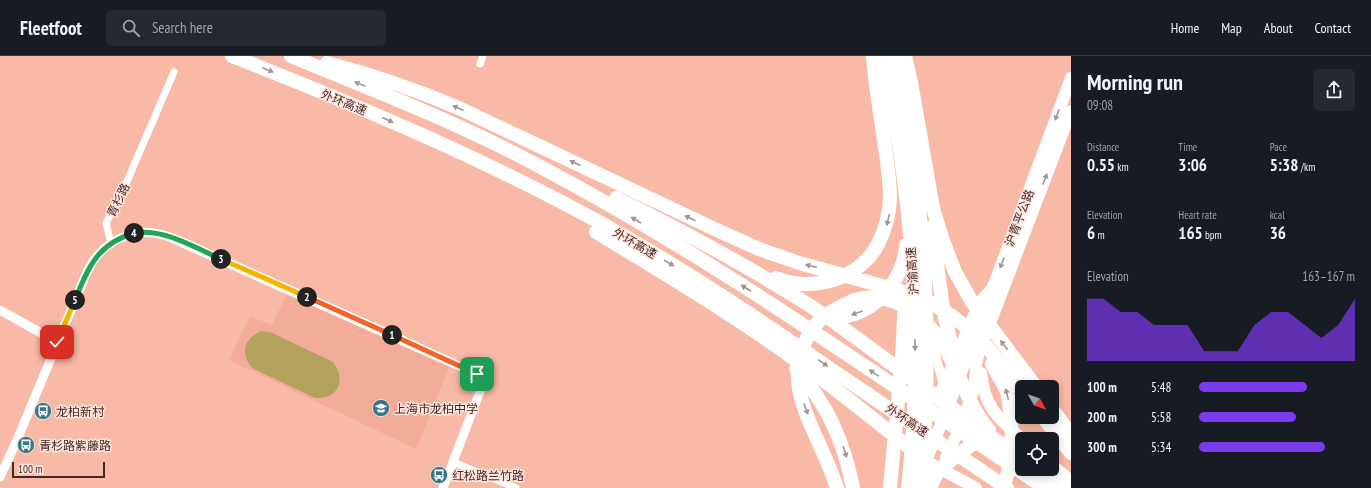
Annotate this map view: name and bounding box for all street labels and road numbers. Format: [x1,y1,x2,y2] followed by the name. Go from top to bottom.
[319,86,369,118] street label: 外环高速
[103,181,133,219] street label: 青杉路
[1001,187,1037,249] street label: 沪青平公路
[610,225,660,261] street label: 外环高速
[903,247,921,295] street label: 沪渝高速
[883,400,931,440] street label: 外环高速

